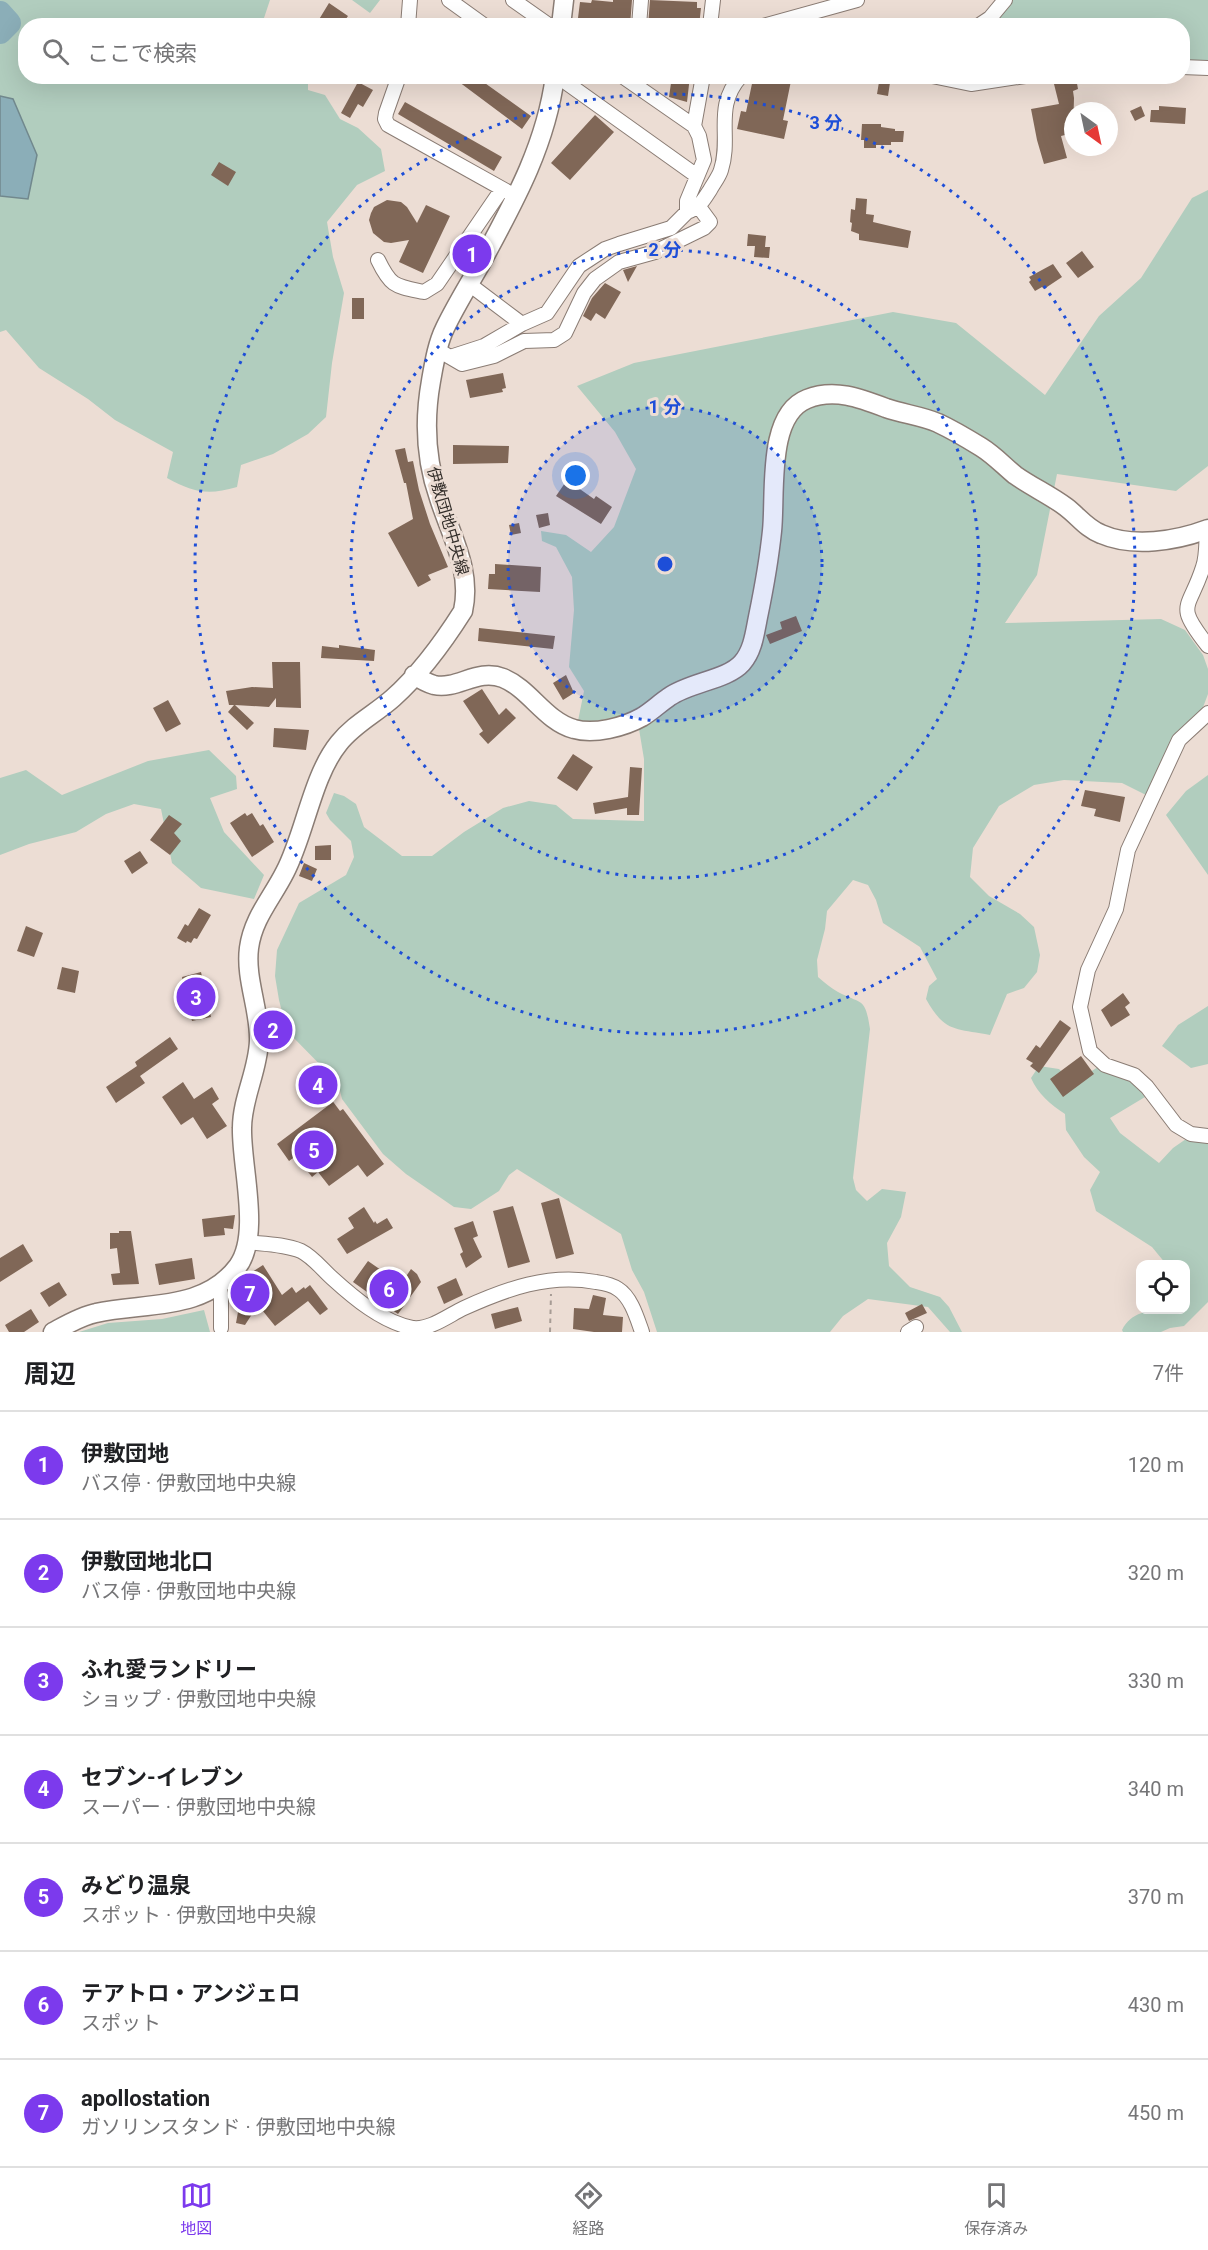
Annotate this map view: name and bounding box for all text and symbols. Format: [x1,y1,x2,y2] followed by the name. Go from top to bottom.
[18,18,1190,84] search box
[39,35,72,68] icon: search
[87,41,197,66] text: ここで検索
[1064,102,1118,156] north arrow
[810,112,842,133] text: 3 分
[452,232,492,276] pin: 1
[649,239,681,260] text: 2 分
[649,396,681,417] text: 1 分
[561,461,590,490] your location
[423,465,473,577] street label: 伊敷団地中央線
[655,554,675,574] centre of rings
[176,974,216,1020] pin: 3
[254,1008,292,1052] pin: 2
[298,1062,338,1108] pin: 4
[294,1128,334,1172] pin: 5
[1136,1260,1190,1314] map controls
[1136,1260,1190,1314] button: locate
[370,1266,408,1312] pin: 6
[230,1270,270,1316] pin: 7
[24,1359,76,1389] text: 周辺
[1153,1361,1184,1385] text: 7件
[81,1441,169,1466] text: 伊敷団地
[38,1453,49,1477] text: 1
[1128,1453,1184,1477] text: 120 m
[81,1471,296,1495] text: バス停 · 伊敷団地中央線
[81,1549,213,1574] text: 伊敷団地北口
[38,1561,49,1585] text: 2
[1128,1561,1184,1585] text: 320 m
[81,1579,296,1603] text: バス停 · 伊敷団地中央線
[81,1657,257,1682] text: ふれ愛ランドリー
[38,1669,49,1693] text: 3
[1128,1669,1184,1693] text: 330 m
[81,1687,316,1711] text: ショップ · 伊敷団地中央線
[81,1765,244,1790] text: セブン-イレブン
[38,1777,49,1801] text: 4
[1128,1777,1184,1801] text: 340 m
[81,1795,316,1819] text: スーパー · 伊敷団地中央線
[81,1873,191,1898] text: みどり温泉
[38,1885,49,1909] text: 5
[1128,1885,1184,1909] text: 370 m
[81,1903,316,1927] text: スポット · 伊敷団地中央線
[81,1981,300,2006] text: テアトロ・アンジェロ
[38,1993,49,2017] text: 6
[1128,1993,1184,2017] text: 430 m
[81,2011,161,2035] text: スポット
[81,2086,210,2111] text: apollostation
[38,2101,49,2125] text: 7
[1128,2101,1184,2125] text: 450 m
[81,2115,396,2139] text: ガソリンスタンド · 伊敷団地中央線
[180,2179,213,2239] tab: 地図
[572,2179,605,2239] tab: 経路
[964,2179,1028,2239] tab: 保存済み

